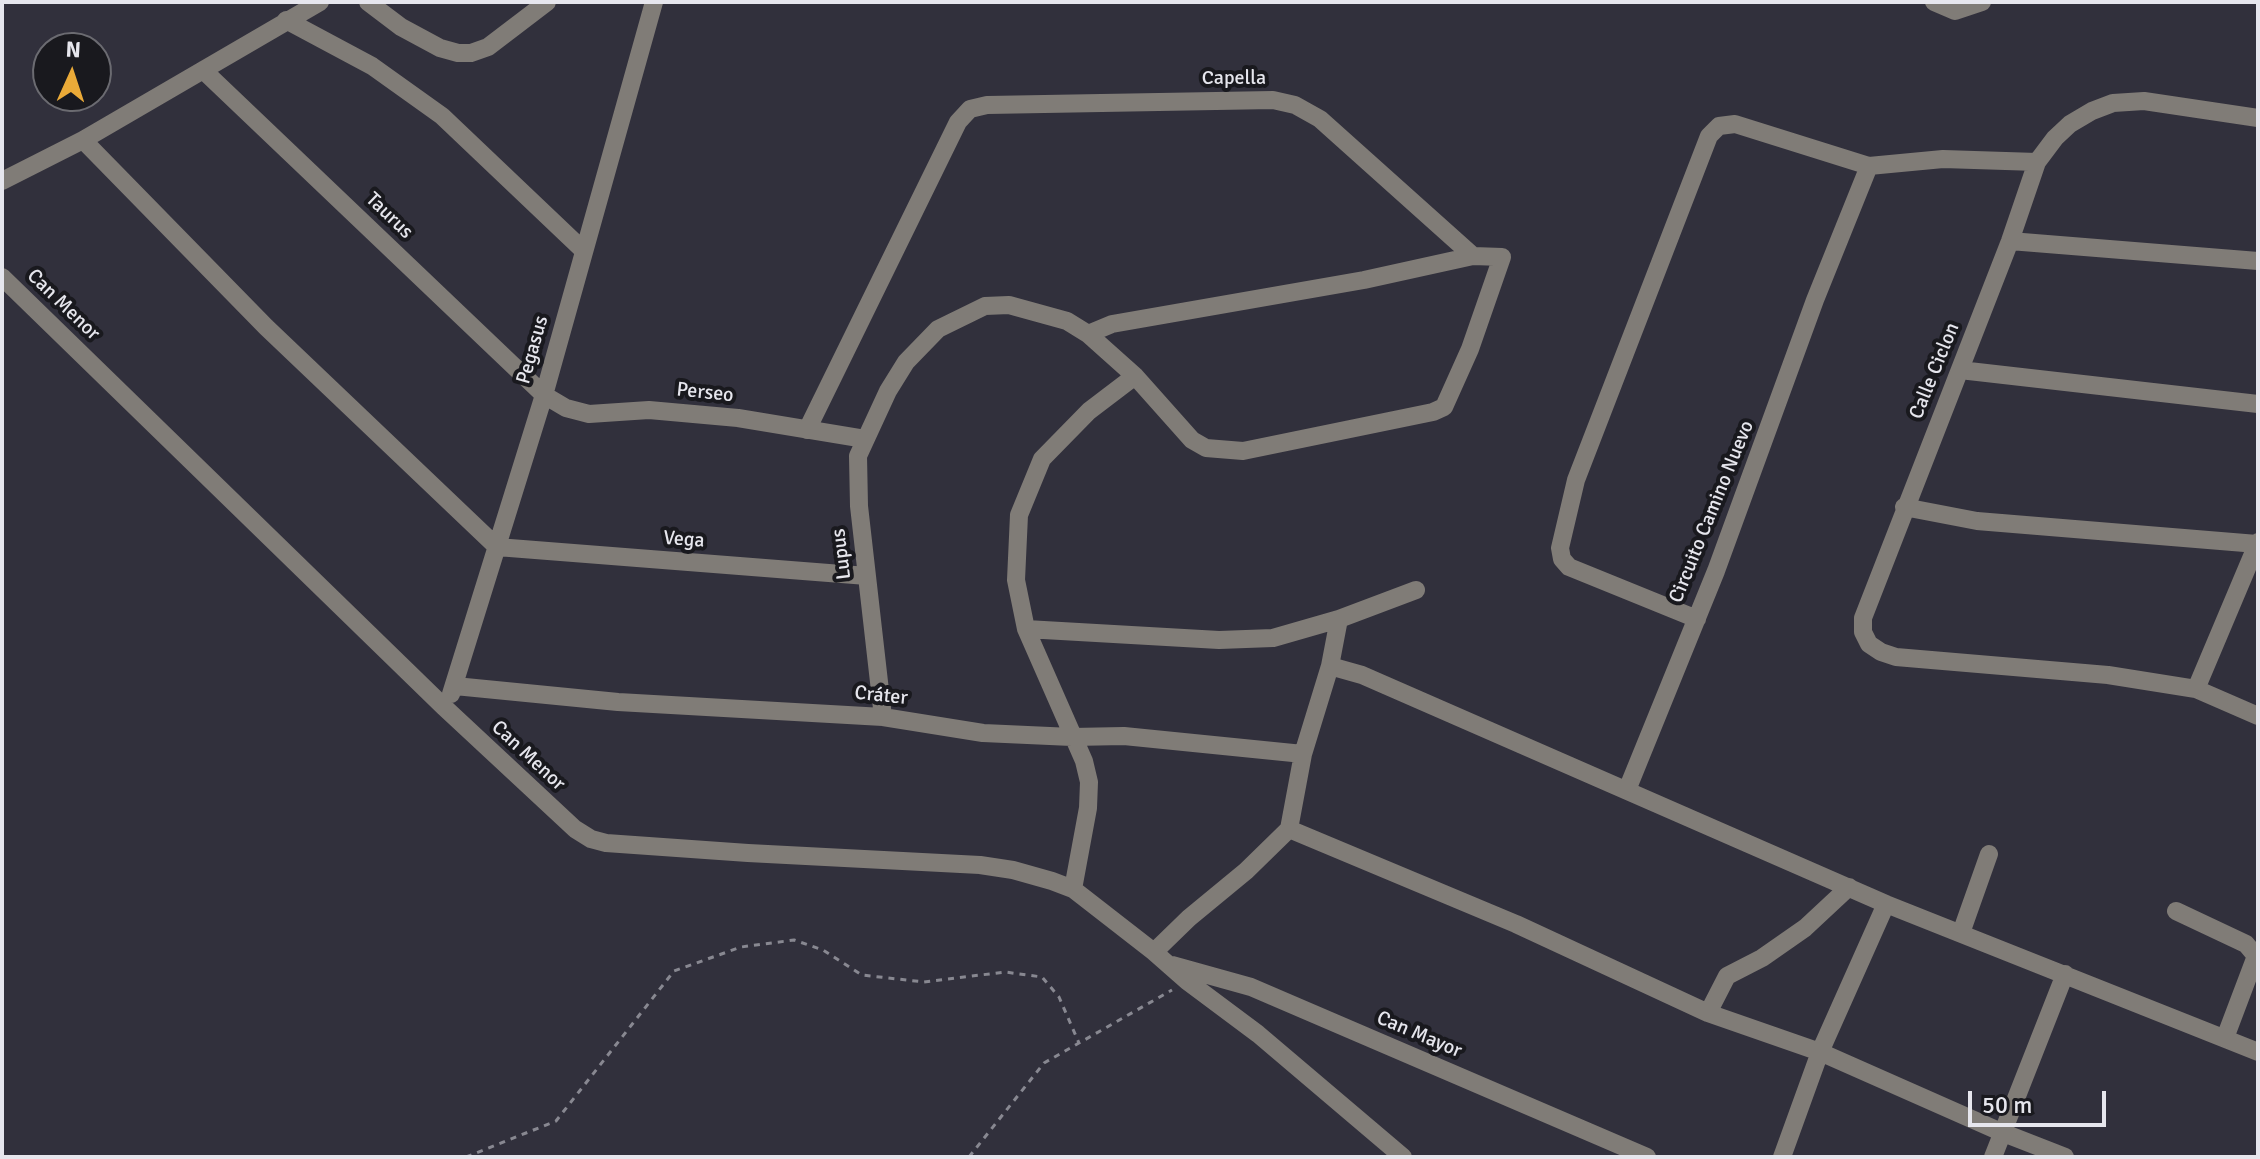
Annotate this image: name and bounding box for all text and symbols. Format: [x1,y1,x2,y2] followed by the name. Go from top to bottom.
[32,32,112,112] north arrow
[65,36,82,63] text: N
[1202,67,1266,91] street label: Capella
[360,188,418,244] street label: Taurus
[21,264,105,346] street label: Can Menor
[512,313,554,387] street label: Pegasus
[1905,319,1965,423] street label: Calle Ciclon
[675,378,735,408] street label: Perseo
[1664,417,1760,607] street label: Circuito Camino Nuevo
[663,527,705,553] street label: Vega
[827,527,857,581] street label: Lupus
[853,681,909,711] street label: Cráter
[486,716,570,796] street label: Can Menor
[1373,1006,1465,1064] street label: Can Mayor
[1972,1075,2110,1125] scale bar
[1982,1090,2032,1120] text: 50 m

